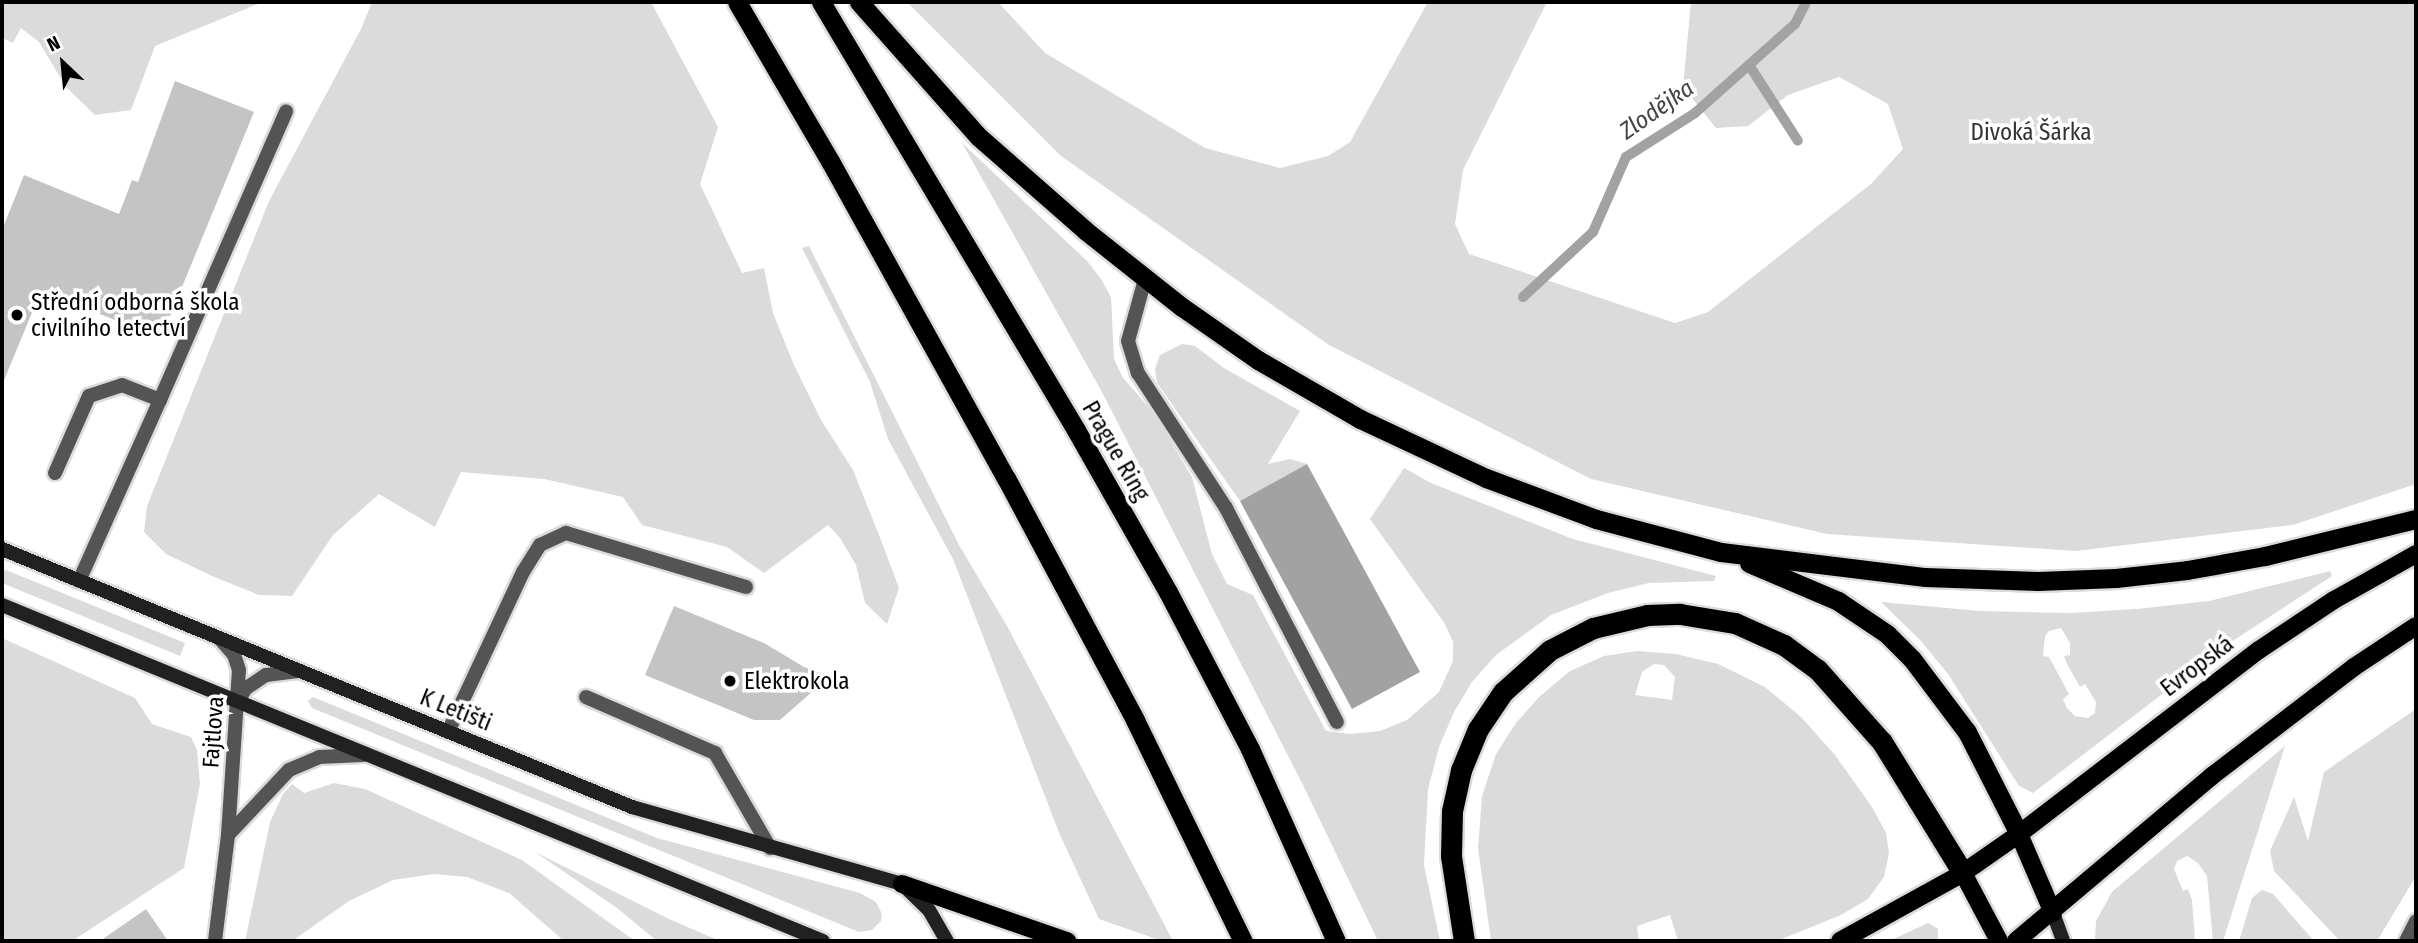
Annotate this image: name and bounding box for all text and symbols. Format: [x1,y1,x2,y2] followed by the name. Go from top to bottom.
[28,28,98,98] north arrow
[43,31,64,57] text: N
[1614,74,1700,146] water label: Zlodějka
[1971,118,2091,146] park label: Divoká Šárka
[31,288,240,342] place label: Střední odborná škola civilního letectví
[9,307,25,323] marker: Střední odborná škola civilního letectví
[1076,396,1156,506] street label: Prague Ring
[2155,630,2239,702] street label: Evropská
[744,667,850,695] place label: Elektrokola
[722,673,738,689] marker: Elektrokola
[416,683,496,737] street label: K Letišti
[197,695,229,769] street label: Fajtlova

